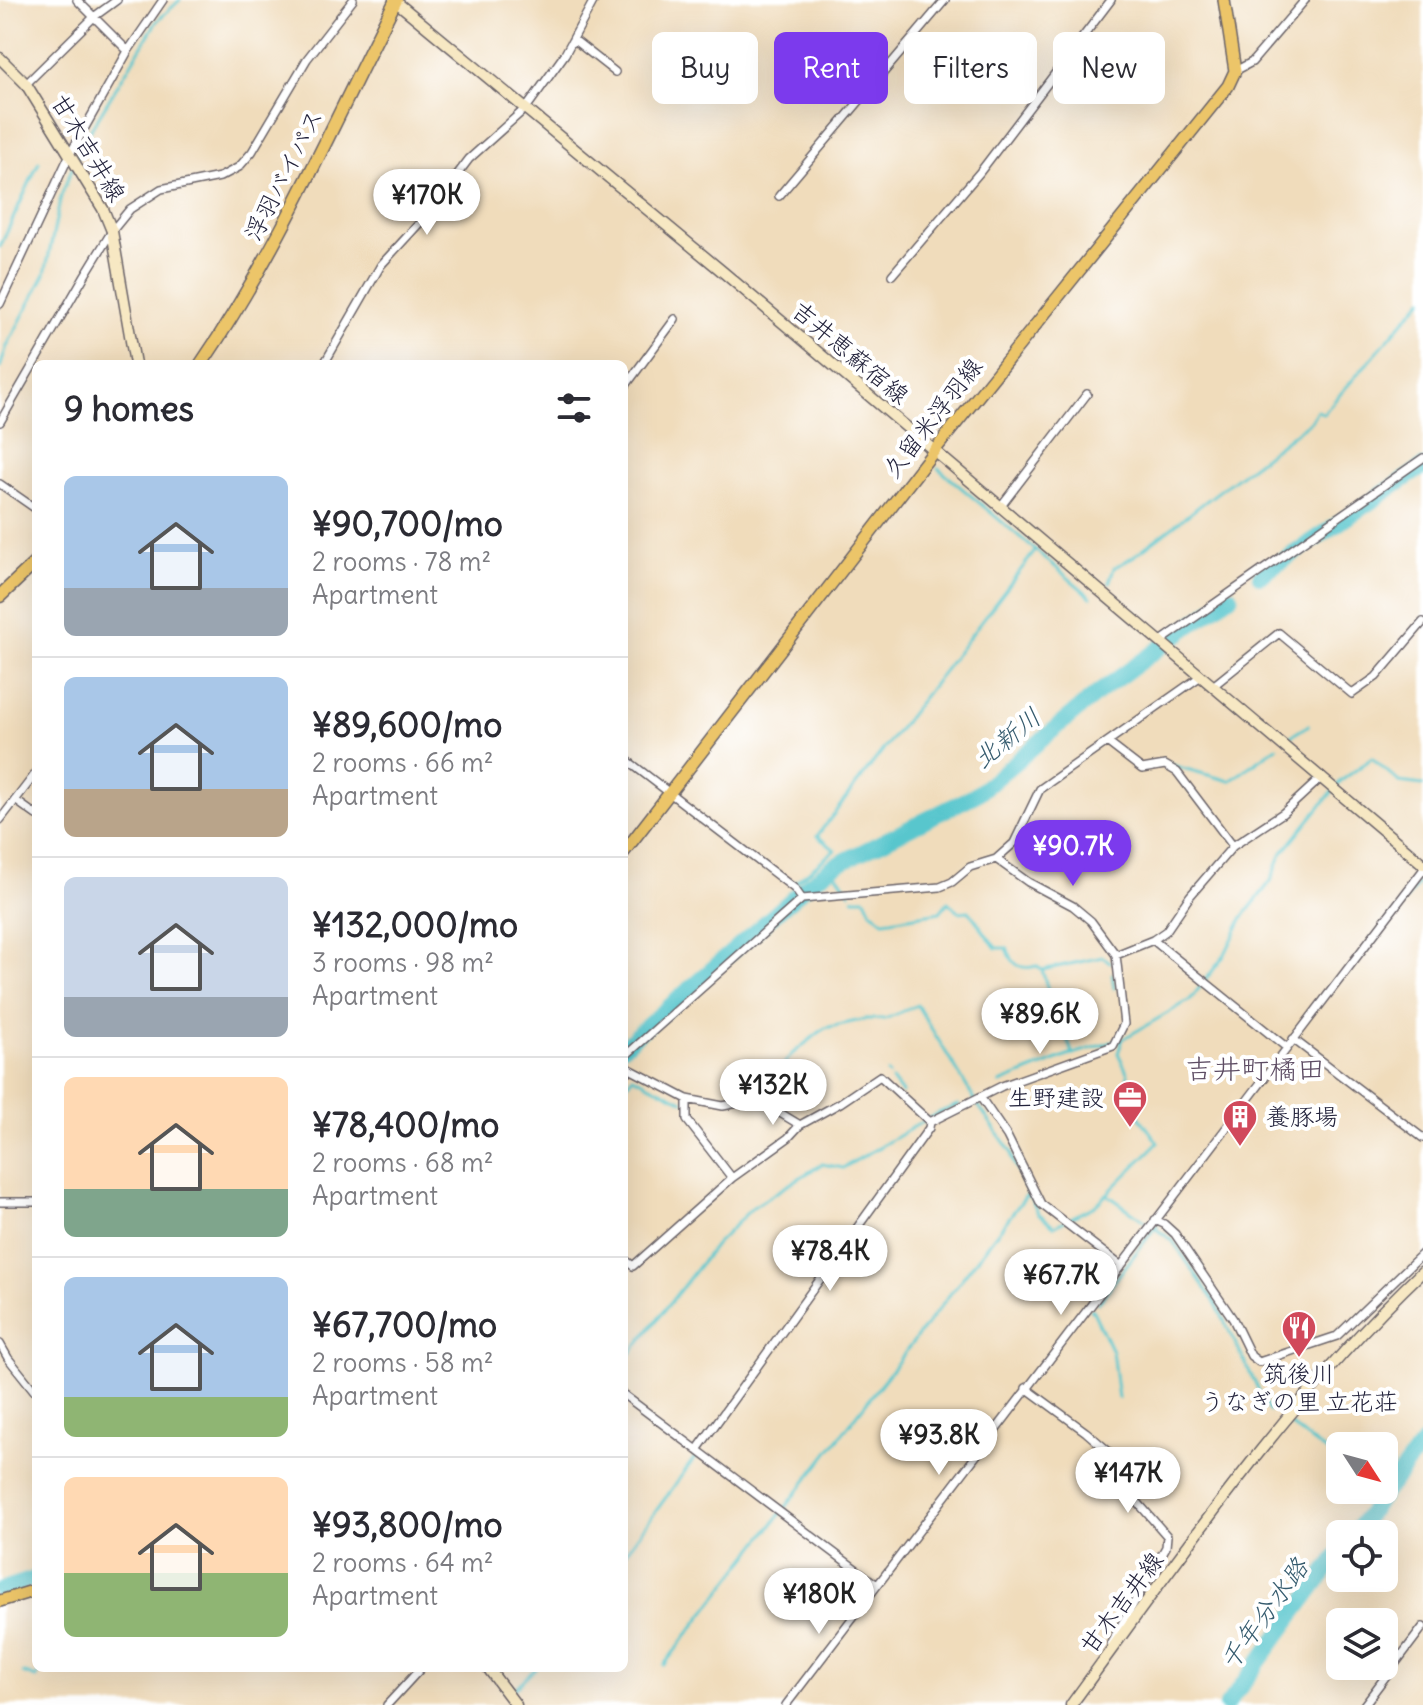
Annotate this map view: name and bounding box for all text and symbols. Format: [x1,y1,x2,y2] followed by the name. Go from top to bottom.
[652,32,758,104] chip: Buy
[774,32,888,104] chip: Rent
[904,32,1037,104] chip: Filters
[1053,32,1165,104] chip: New
[45,88,133,207] street label: 甘木吉井線
[237,104,329,245] street label: 浮羽バイパス
[371,169,483,237] pin: ¥170K
[391,178,463,211] text: ¥170K
[786,294,915,410] street label: 吉井恵蘇宿線
[876,351,988,483] street label: 久留米浮羽線
[552,386,596,430] icon: filters
[64,387,194,430] text: 9 homes
[312,502,503,545] text: ¥90,700/mo
[128,508,224,604] icon: home
[312,545,491,578] text: 2 rooms · 78 m²
[312,578,438,611] text: Apartment
[966,700,1047,775] water label: 北新川
[312,703,502,746] text: ¥89,600/mo
[128,709,224,805] icon: home
[312,746,494,779] text: 2 rooms · 66 m²
[312,779,438,812] text: Apartment
[1008,820,1138,888] pin: ¥90.7K
[1032,829,1114,862] text: ¥90.7K
[312,903,518,946] text: ¥132,000/mo
[128,909,224,1005] icon: home
[312,946,494,979] text: 3 rooms · 98 m²
[312,979,438,1012] text: Apartment
[975,988,1105,1056] pin: ¥89.6K
[999,997,1081,1030] text: ¥89.6K
[1185,1051,1325,1087] district label: 吉井町橘田
[717,1059,829,1127] pin: ¥132K
[738,1068,808,1101] text: ¥132K
[1111,1079,1149,1129] office icon: 生野建設
[1008,1082,1104,1112] place label: 生野建設
[1221,1098,1259,1148] building icon: 養豚場
[1266,1101,1338,1131] place label: 養豚場
[312,1103,499,1146] text: ¥78,400/mo
[128,1109,224,1205] icon: home
[312,1146,494,1179] text: 2 rooms · 68 m²
[312,1179,438,1212] text: Apartment
[765,1225,895,1293] pin: ¥78.4K
[791,1234,869,1267] text: ¥78.4K
[996,1249,1126,1317] pin: ¥67.7K
[1022,1258,1100,1291] text: ¥67.7K
[312,1303,497,1346] text: ¥67,700/mo
[128,1309,224,1405] icon: home
[1280,1309,1318,1359] restaurant icon: 筑後川 うなぎの里 立花荘
[312,1346,493,1379] text: 2 rooms · 58 m²
[1200,1358,1398,1416] place label: 筑後川 うなぎの里 立花荘
[312,1379,438,1412] text: Apartment
[874,1409,1004,1477] pin: ¥93.8K
[898,1418,980,1451] text: ¥93.8K
[1326,1432,1398,1504] north arrow
[1326,1432,1398,1680] map controls
[1072,1447,1184,1515] pin: ¥147K
[1093,1456,1163,1489] text: ¥147K
[312,1503,503,1546] text: ¥93,800/mo
[128,1509,224,1605] icon: home
[1326,1520,1398,1592] button: locate
[1073,1545,1169,1659] street label: 甘木吉井線
[312,1546,494,1579] text: 2 rooms · 64 m²
[1212,1550,1316,1676] water label: 千年分水路
[763,1568,875,1636] pin: ¥180K
[782,1577,856,1610] text: ¥180K
[312,1579,438,1612] text: Apartment
[1326,1608,1398,1680] button: layers

